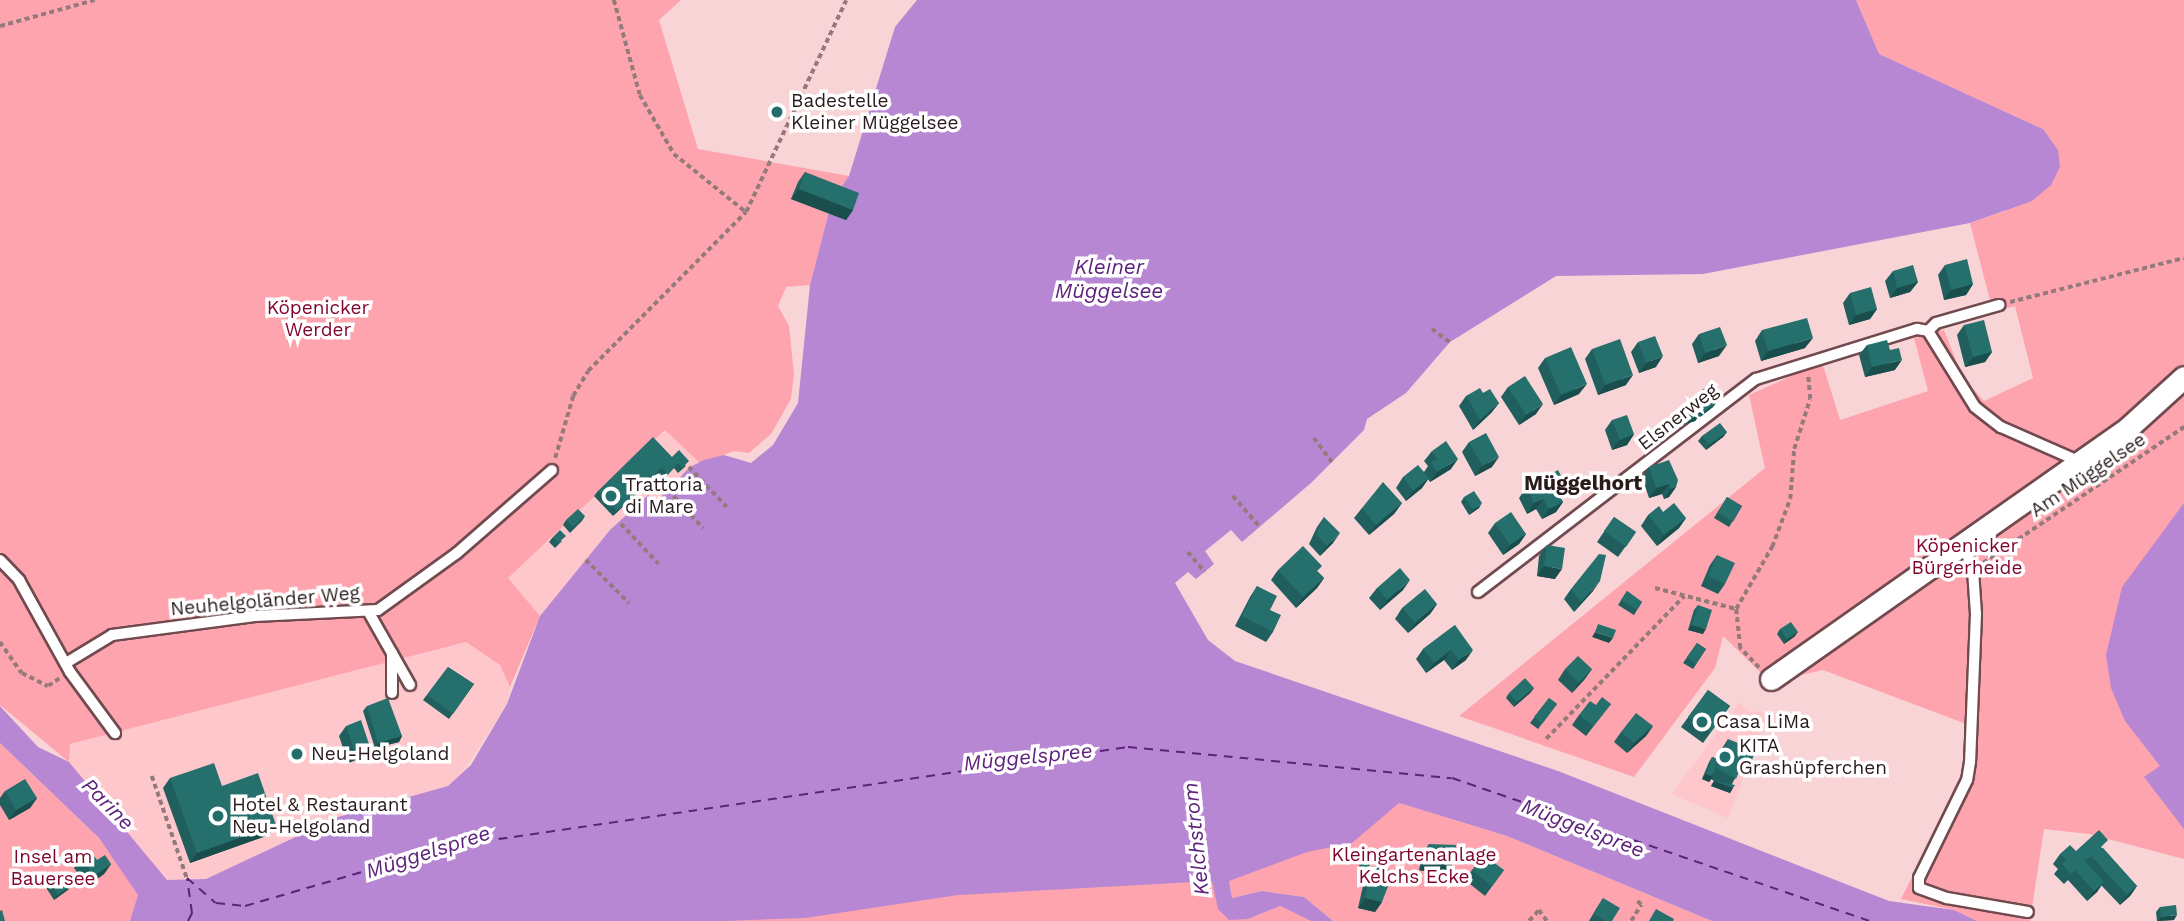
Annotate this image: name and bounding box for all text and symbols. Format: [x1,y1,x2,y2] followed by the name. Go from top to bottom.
[791,90,959,134] place label: Badestelle Kleiner Müggelsee
[769,104,785,120] marker: Badestelle Kleiner Müggelsee
[1055,254,1163,304] water label: Kleiner Müggelsee
[267,297,369,341] park label: Köpenicker Werder
[1634,379,1722,455] street label: Elsnerweg
[2026,428,2150,522] street label: Am Müggelsee
[1524,470,1642,496] district label: Müggelhort
[625,474,703,518] place label: Trattoria di Mare
[603,488,619,504] marker: Trattoria di Mare
[1912,535,2022,579] park label: Köpenicker Bürgerheide
[169,581,361,621] street label: Neuhelgoländer Weg
[1716,711,1810,733] place label: Casa LiMa
[1694,714,1710,730] marker: Casa LiMa
[1739,735,1887,779] place label: KITA Grashüpferchen
[962,738,1094,776] water label: Müggelspree
[311,743,449,765] place label: Neu-Helgoland
[289,746,305,762] marker: Neu-Helgoland
[1717,749,1733,765] marker: KITA Grashüpferchen
[77,773,139,835] water label: Parine
[1178,781,1214,897] water label: Kelchstrom
[1518,793,1648,863] water label: Müggelspree
[232,794,408,838] place label: Hotel & Restaurant Neu-Helgoland
[210,808,226,824] marker: Hotel & Restaurant Neu-Helgoland
[362,820,494,884] water label: Müggelspree
[1332,844,1496,888] park label: Kleingartenanlage Kelchs Ecke
[10,846,96,890] park label: Insel am Bauersee

